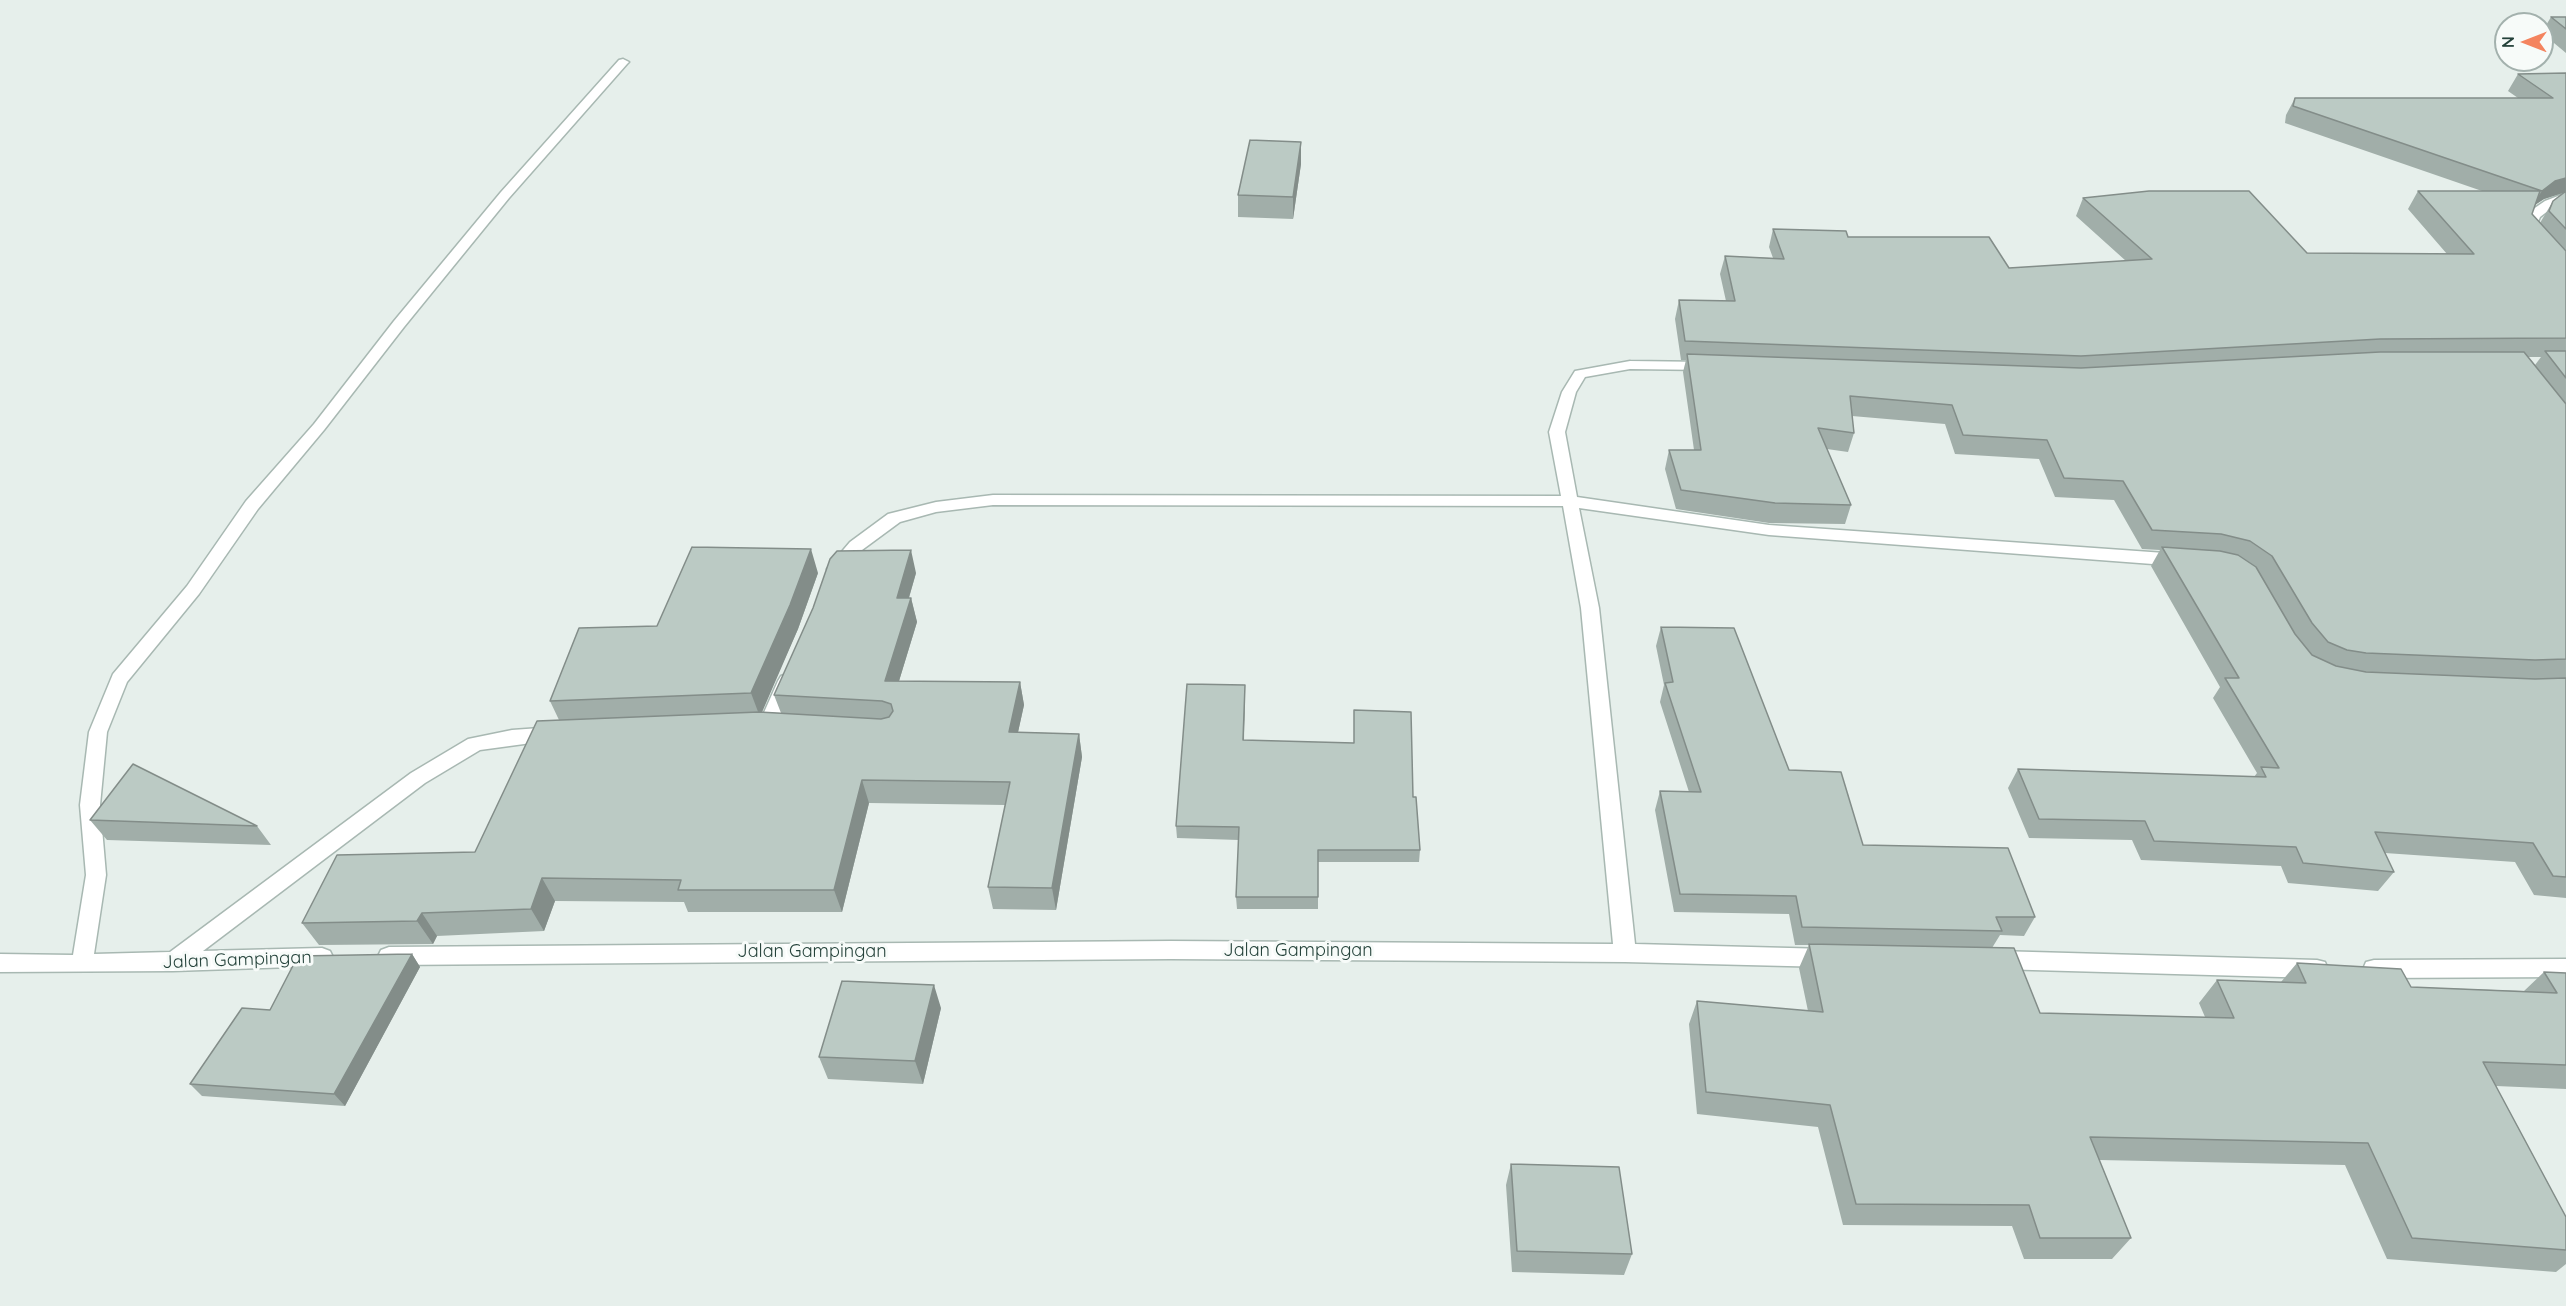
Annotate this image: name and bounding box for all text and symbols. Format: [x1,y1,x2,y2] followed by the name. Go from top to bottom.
[2494,12,2554,72] north arrow
[2498,36,2518,48] text: N
[1223,940,1373,962] street label: Jalan Gampingan
[737,941,887,963] street label: Jalan Gampingan
[162,947,312,973] street label: Jalan Gampingan

